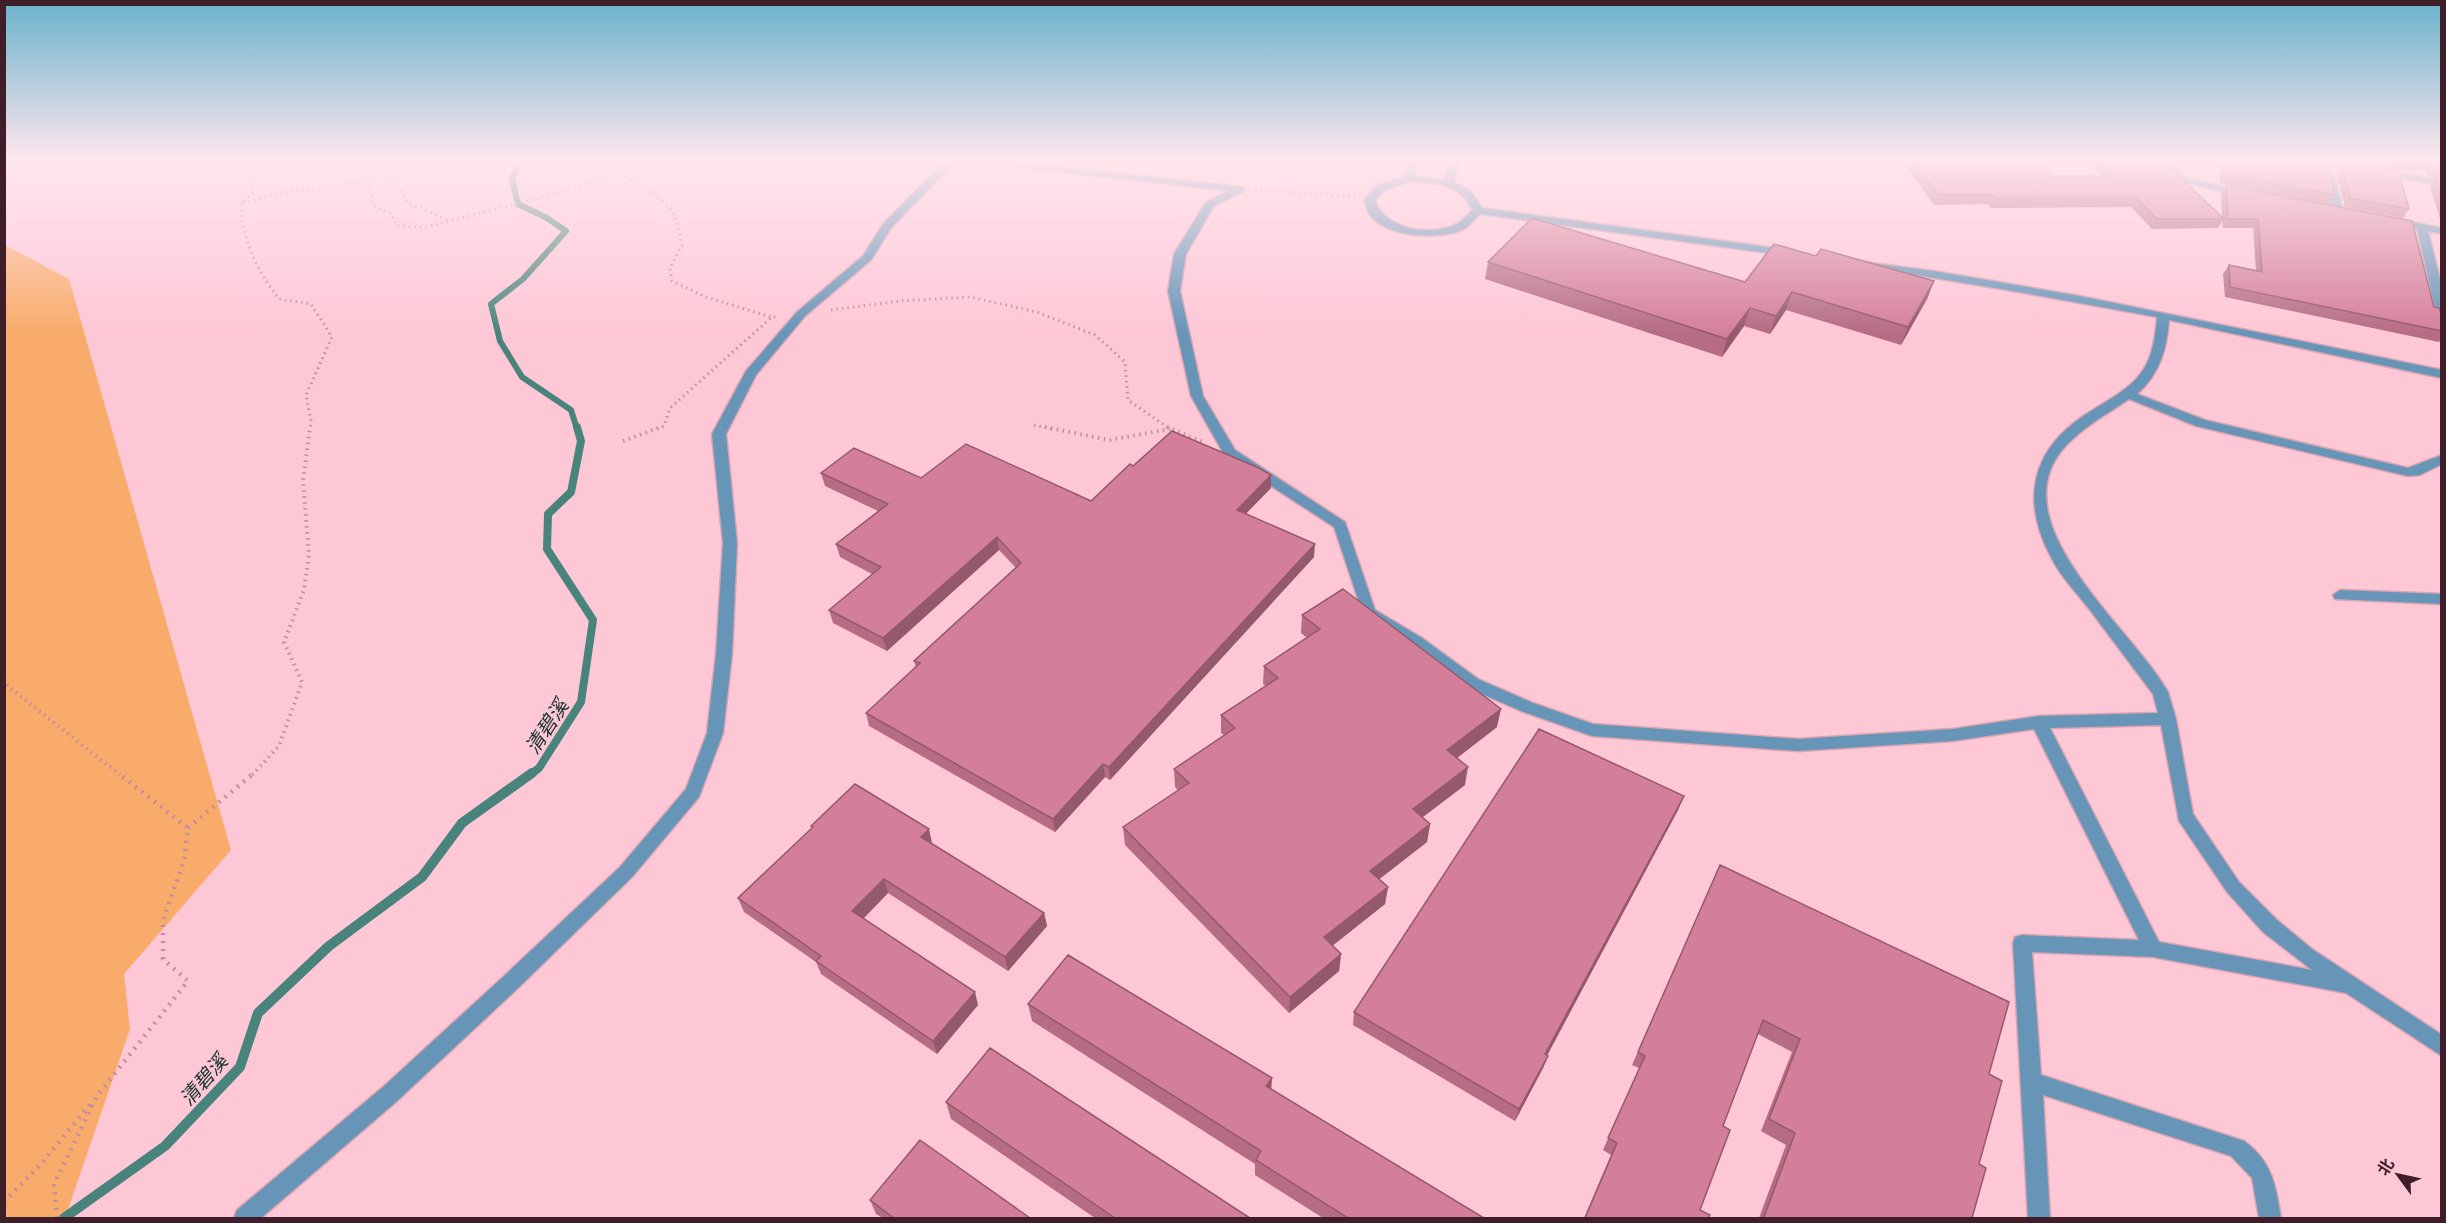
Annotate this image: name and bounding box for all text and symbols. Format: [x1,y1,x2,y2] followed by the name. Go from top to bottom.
[520,693,573,758] water label: 清碧溪
[174,1047,233,1110] water label: 清碧溪
[2368,1145,2428,1205] north arrow
[2373,1155,2397,1178] text: 北

